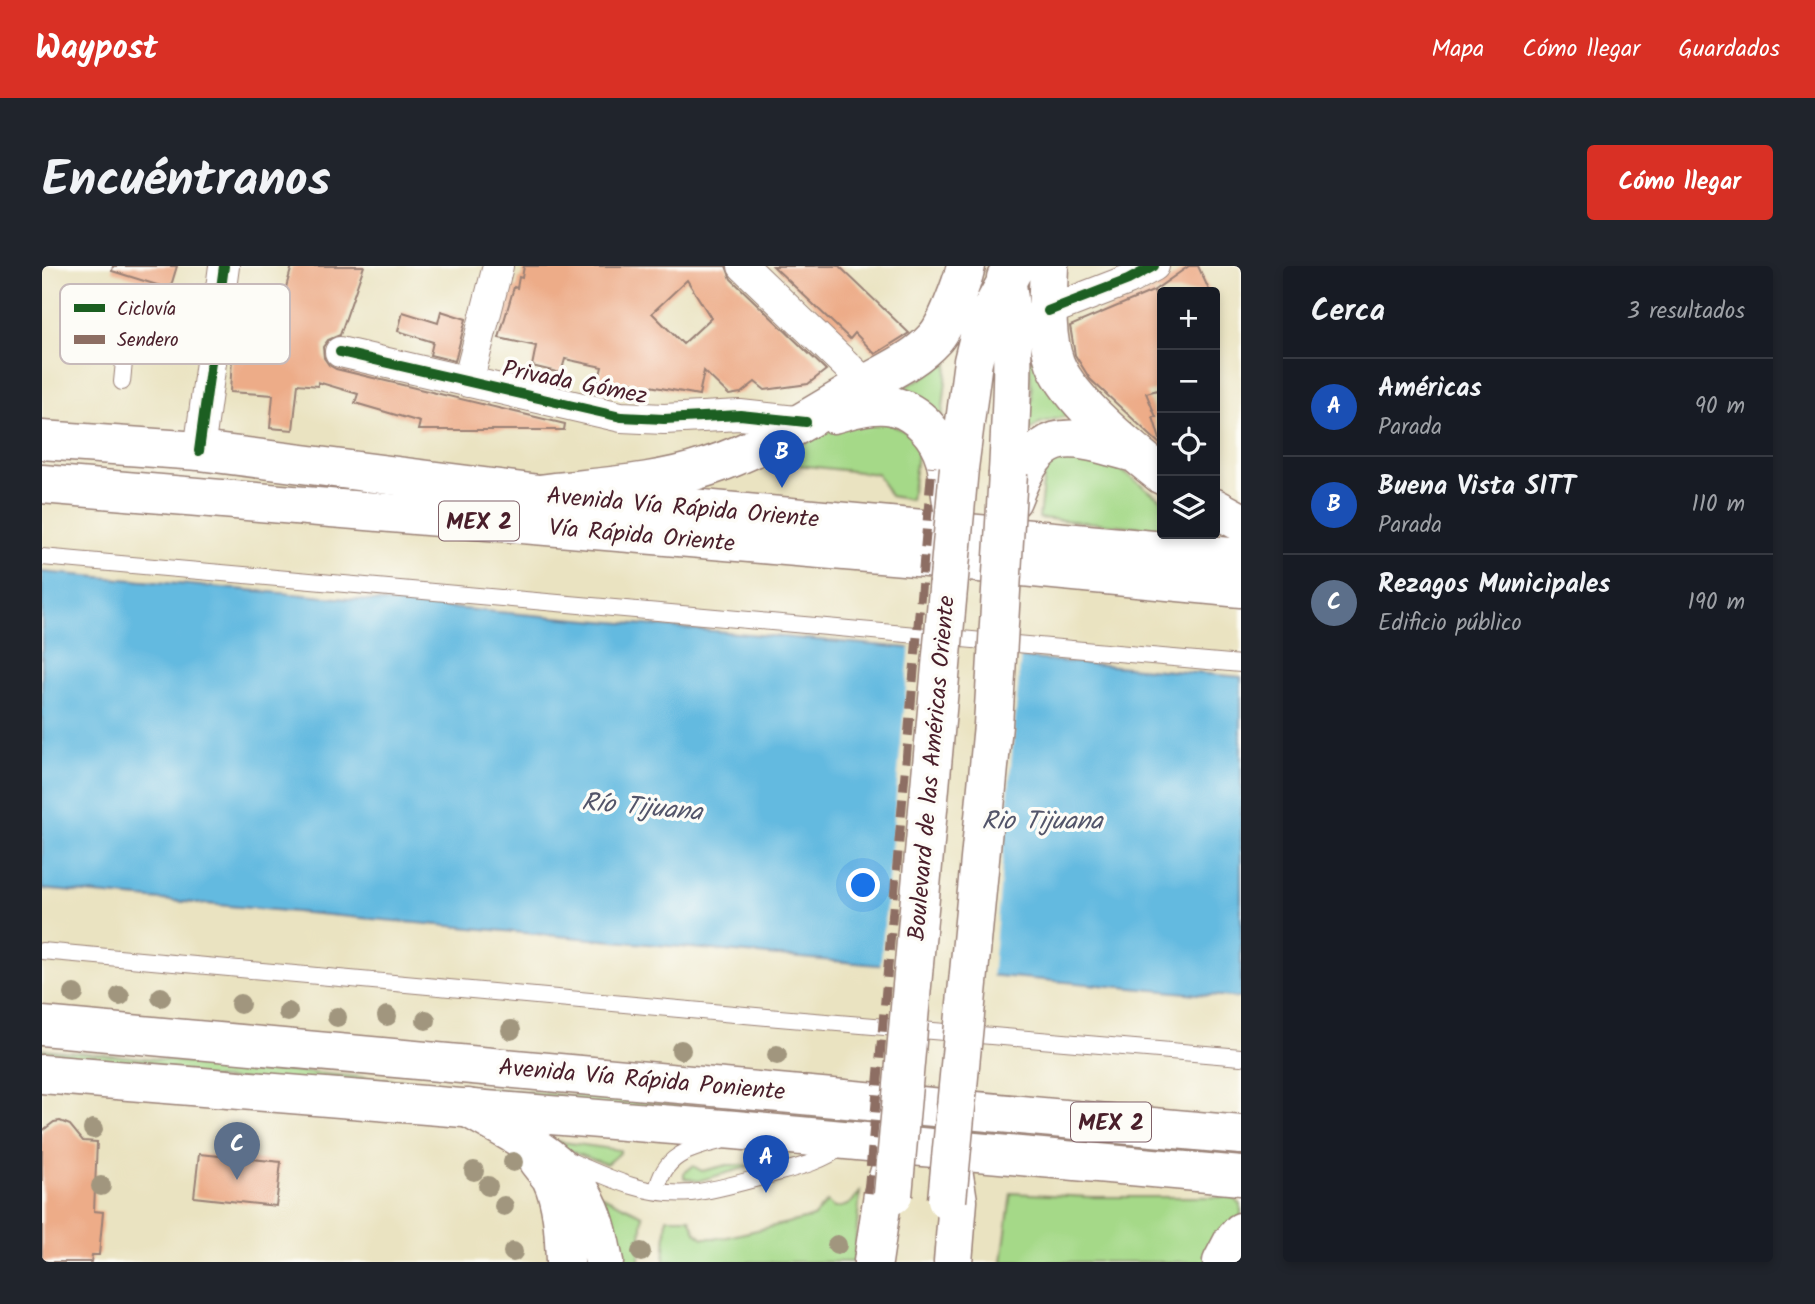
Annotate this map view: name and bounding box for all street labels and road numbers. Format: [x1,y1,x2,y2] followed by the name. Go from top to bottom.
[499,350,651,417] street label: Privada Gómez
[545,477,821,540] street label: Avenida Vía Rápida Oriente
[439,502,519,540] road number: MEX 2
[547,509,737,564] street label: Vía Rápida Oriente
[898,594,967,942] street label: Boulevard de las Américas Oriente
[497,1049,787,1112] street label: Avenida Vía Rápida Poniente
[1071,1102,1151,1142] road number: MEX 2

